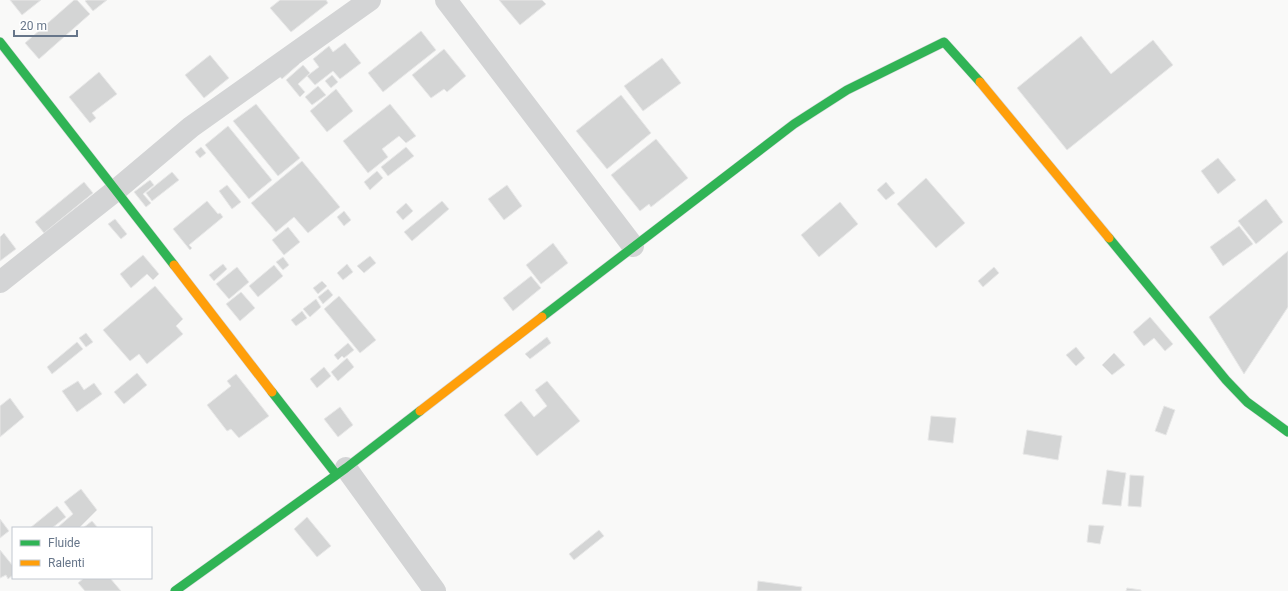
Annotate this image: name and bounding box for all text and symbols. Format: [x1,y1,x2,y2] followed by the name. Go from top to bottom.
[14,12,77,38] scale bar
[20,19,47,33] text: 20 m
[12,527,152,579] legend
[48,536,80,550] text: Fluide
[48,556,85,570] text: Ralenti

